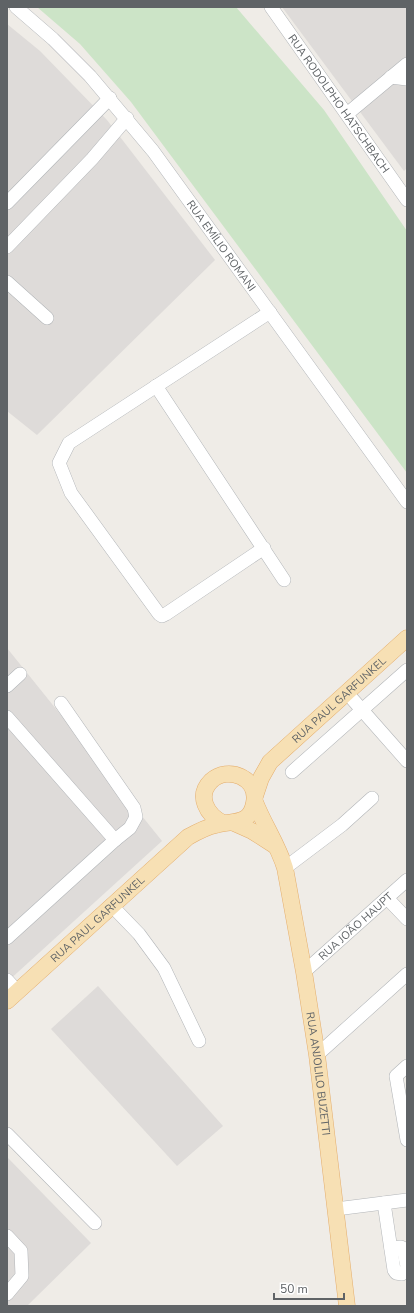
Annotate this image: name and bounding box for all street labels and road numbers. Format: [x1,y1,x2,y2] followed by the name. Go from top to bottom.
[284,31,393,176] street label: RUA RODOLPHO HATSCHBACH
[183,197,259,294] street label: RUA EMÍLIO ROMANI
[289,654,389,747] street label: RUA PAUL GARFUNKEL
[47,873,148,966] street label: RUA PAUL GARFUNKEL
[315,889,396,964] street label: RUA JOÃO HAUPT
[302,1011,334,1136] street label: RUA ANJOLILO BUZETTI

